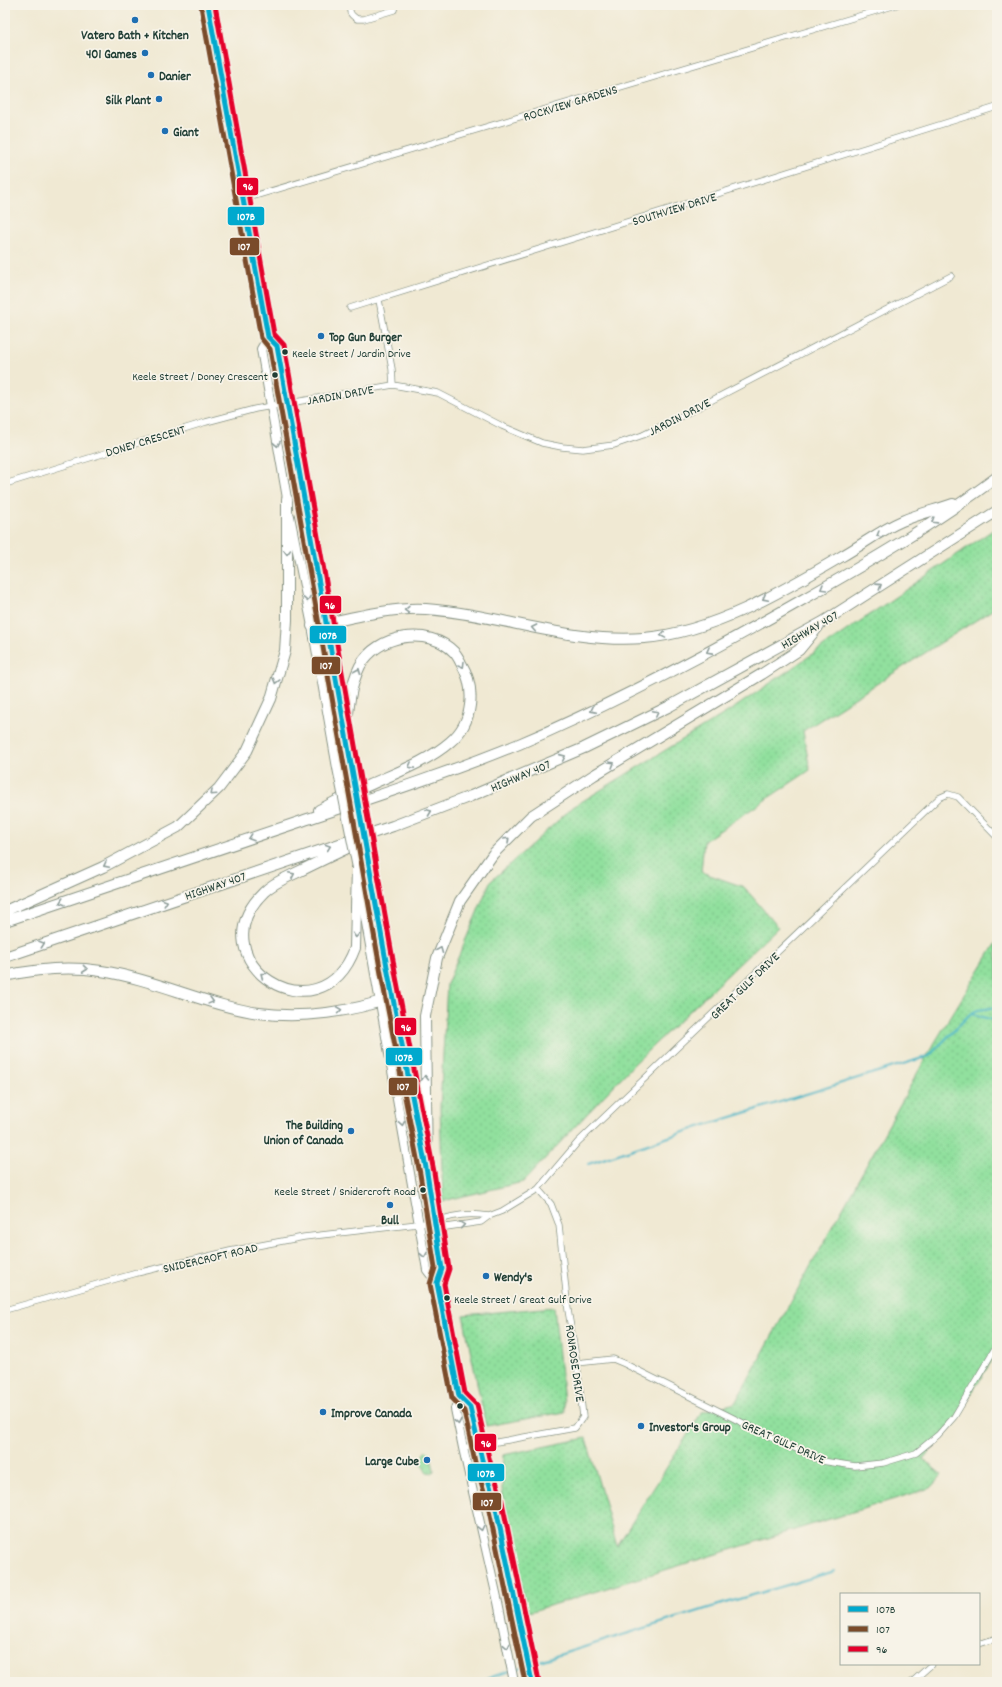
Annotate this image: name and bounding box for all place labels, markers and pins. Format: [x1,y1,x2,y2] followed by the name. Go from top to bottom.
[130,15,140,25] marker: Vatero Bath + Kitchen
[81,27,189,46] place label: Vatero Bath + Kitchen
[86,46,138,65] place label: 401 Games
[140,48,150,58] marker: 401 Games
[159,68,192,87] place label: Danier
[146,70,156,80] marker: Danier
[106,92,151,111] place label: Silk Plant
[154,94,164,104] marker: Silk Plant
[173,124,199,143] place label: Giant
[160,126,170,136] marker: Giant
[329,329,403,348] place label: Top Gun Burger
[316,331,326,341] marker: Top Gun Burger
[292,346,411,363] place label: Keele Street / Jardin Drive
[280,347,290,357] marker: Keele Street / Jardin Drive
[132,369,269,386] place label: Keele Street / Doney Crescent
[270,370,280,380] marker: Keele Street / Doney Crescent
[263,1117,344,1151] place label: The Building Union of Canada
[346,1126,356,1136] marker: The Building Union of Canada
[274,1184,416,1201] place label: Keele Street / Snidercroft Road
[418,1185,428,1195] marker: Keele Street / Snidercroft Road
[385,1200,395,1210] marker: Bull
[381,1212,400,1231] place label: Bull
[494,1269,533,1288] place label: Wendy's
[481,1271,491,1281] marker: Wendy's
[454,1292,592,1309] place label: Keele Street / Great Gulf Drive
[442,1293,452,1303] marker: Keele Street / Great Gulf Drive
[455,1401,465,1411] unlabelled marker
[331,1405,412,1424] place label: Improve Canada
[318,1407,328,1417] marker: Improve Canada
[649,1419,731,1438] place label: Investor's Group
[636,1421,646,1431] marker: Investor's Group
[365,1453,419,1472] place label: Large Cube
[422,1455,432,1465] marker: Large Cube

